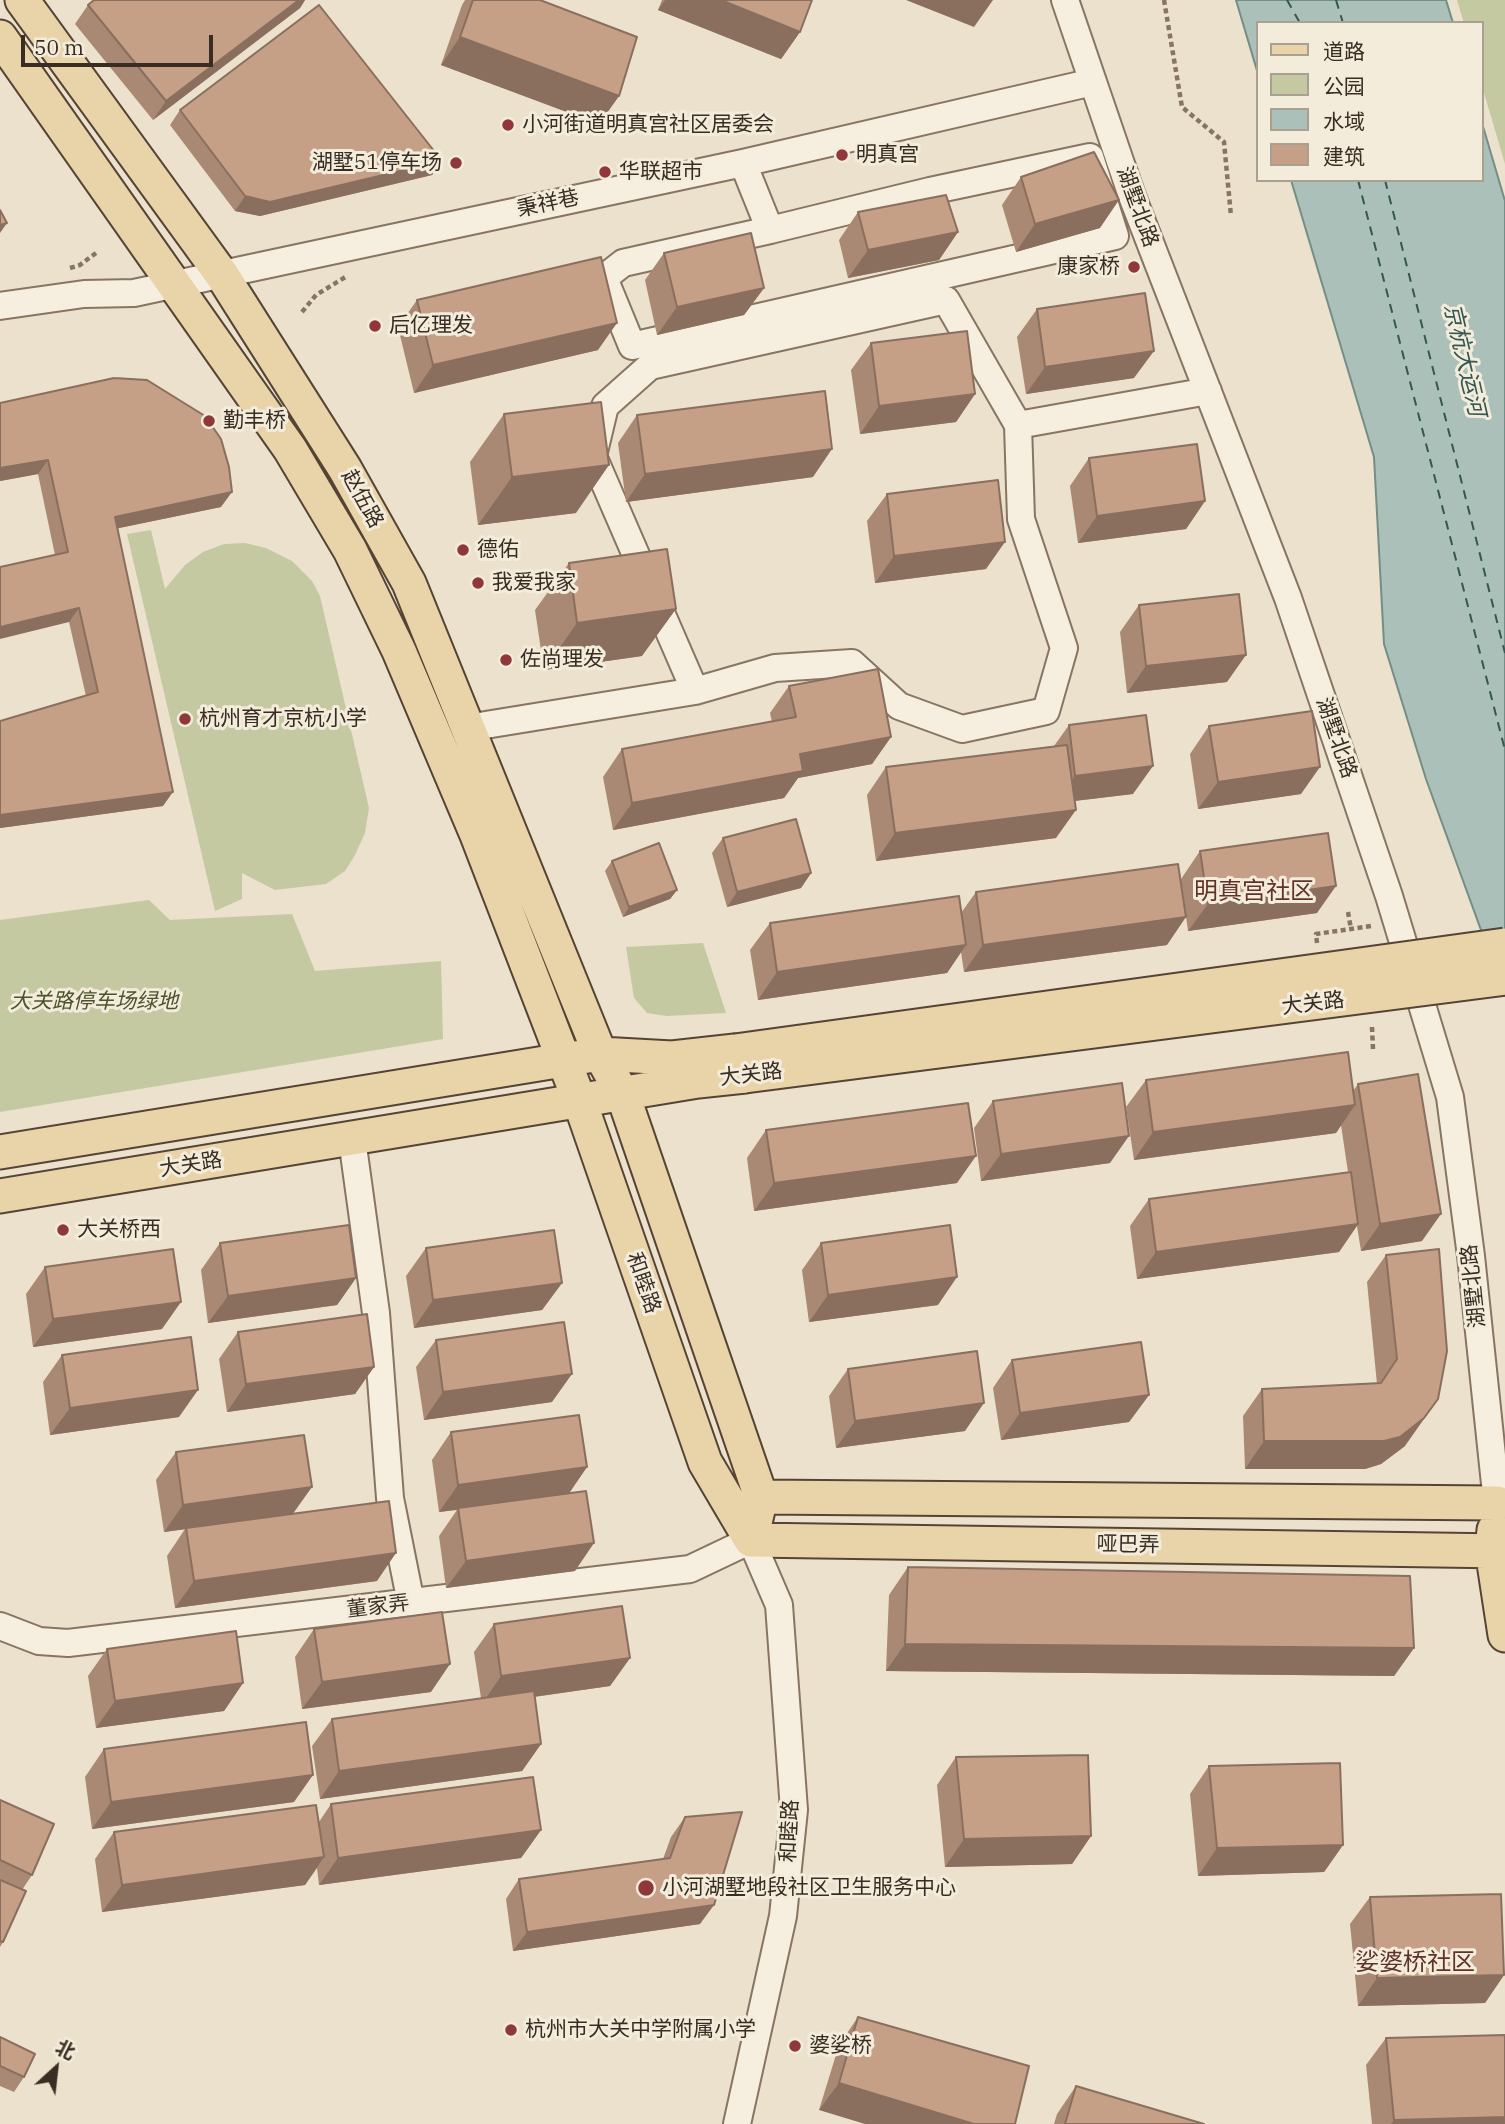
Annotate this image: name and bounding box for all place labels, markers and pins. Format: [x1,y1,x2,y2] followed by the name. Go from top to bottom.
[522,112,774,138] place label: 小河街道明真宫社区居委会
[500,117,516,133] marker: 小河街道明真宫社区居委会
[856,142,919,168] place label: 明真宫
[834,147,850,163] marker: 明真宫
[312,150,442,176] place label: 湖墅51停车场
[448,155,464,171] marker: 湖墅51停车场
[619,159,703,185] place label: 华联超市
[597,164,613,180] marker: 华联超市
[1057,254,1120,280] place label: 康家桥
[1126,259,1142,275] marker: 康家桥
[389,313,473,339] place label: 后亿理发
[367,318,383,334] marker: 后亿理发
[223,408,286,434] place label: 勤丰桥
[201,413,217,429] marker: 勤丰桥
[477,537,519,563] place label: 德佑
[455,542,471,558] marker: 德佑
[492,570,576,596] place label: 我爱我家
[470,575,486,591] marker: 我爱我家
[520,647,604,673] place label: 佐尚理发
[498,652,514,668] marker: 佐尚理发
[199,706,367,732] place label: 杭州育才京杭小学
[177,711,193,727] marker: 杭州育才京杭小学
[77,1217,161,1243] place label: 大关桥西
[55,1222,71,1238] marker: 大关桥西
[662,1875,956,1901] place label: 小河湖墅地段社区卫生服务中心
[636,1878,656,1898] marker: 小河湖墅地段社区卫生服务中心
[525,2017,756,2043] place label: 杭州市大关中学附属小学
[503,2022,519,2038] marker: 杭州市大关中学附属小学
[809,2033,872,2059] place label: 婆娑桥
[787,2038,803,2054] marker: 婆娑桥

